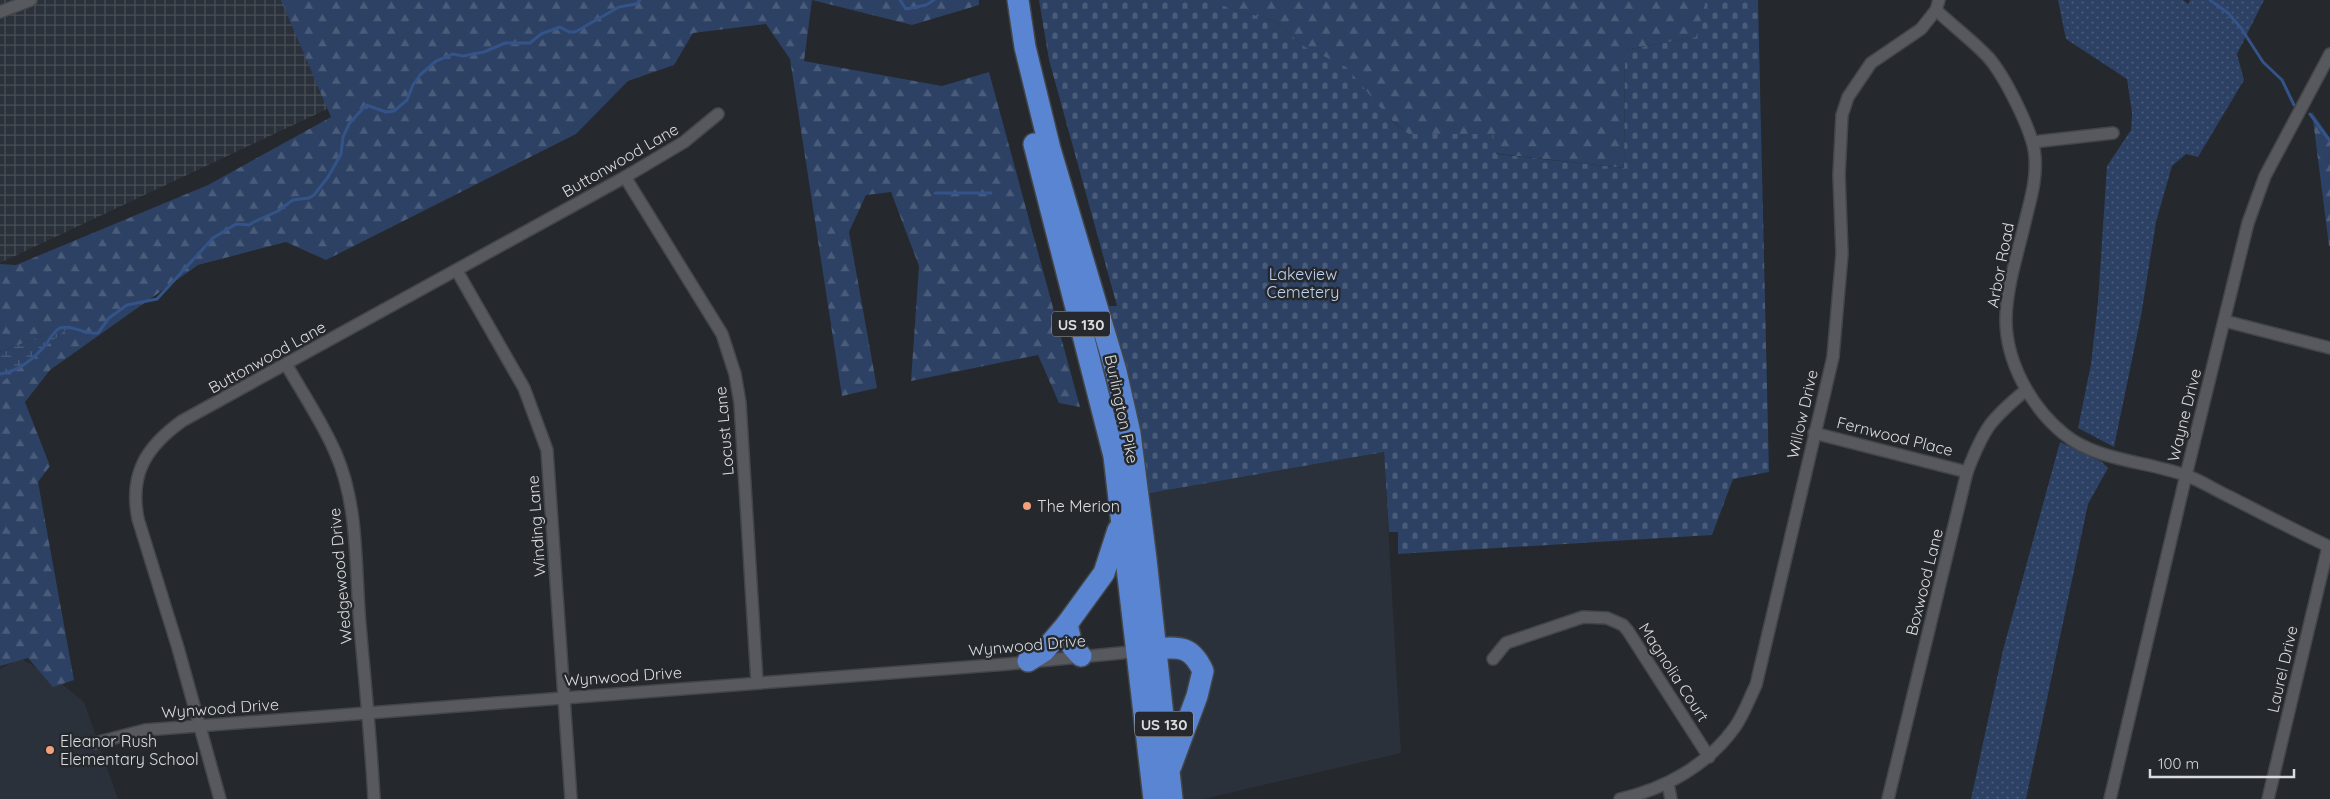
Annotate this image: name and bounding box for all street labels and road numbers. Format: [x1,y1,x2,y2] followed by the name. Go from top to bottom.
[558,119,682,201] street label: Buttonwood Lane
[1982,221,2018,309] street label: Arbor Road
[1052,312,1110,336] road number: US 130
[205,316,329,398] street label: Buttonwood Lane
[1101,353,1143,465] street label: Burlington Pike
[2163,366,2205,464] street label: Wayne Drive
[1782,368,1822,460] street label: Willow Drive
[710,386,738,476] street label: Locust Lane
[1835,412,1955,460] street label: Fernwood Place
[522,475,550,577] street label: Winding Lane
[324,507,356,645] street label: Wedgewood Drive
[1901,526,1947,638] street label: Boxwood Lane
[1635,619,1713,725] street label: Magnolia Court
[2262,624,2302,714] street label: Laurel Drive
[967,630,1087,660] street label: Wynwood Drive
[564,662,682,690] street label: Wynwood Drive
[161,694,279,722] street label: Wynwood Drive
[1135,712,1193,736] road number: US 130

